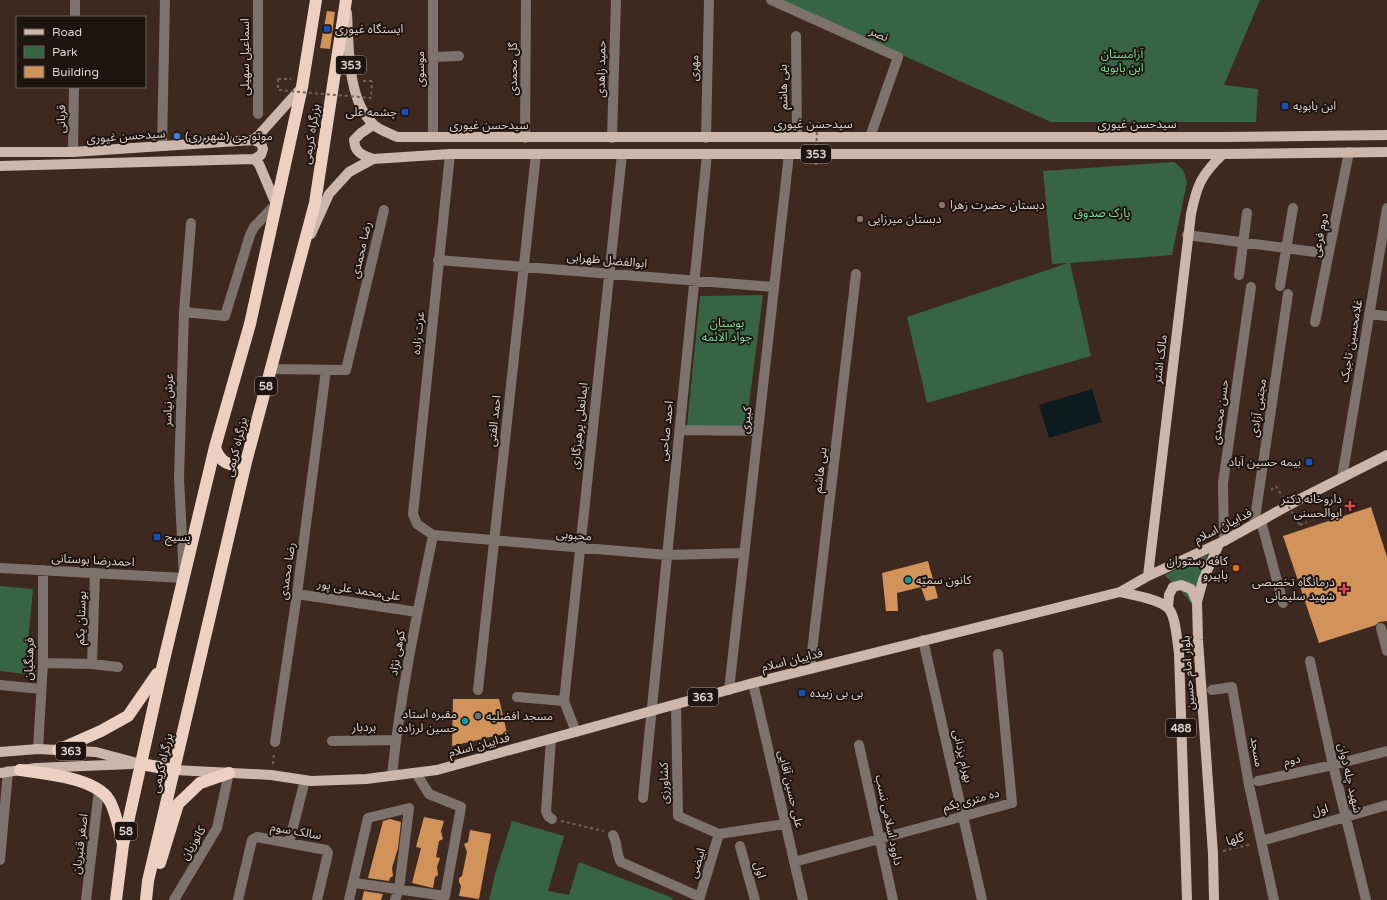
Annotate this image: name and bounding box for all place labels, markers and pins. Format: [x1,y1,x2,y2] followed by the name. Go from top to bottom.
[335,22,404,36] place label: ایستگاه غیوری
[322,24,332,34] marker: ایستگاه غیوری
[1293,99,1336,113] place label: ابن بابویه
[1280,101,1290,111] marker: ابن بابویه
[345,105,397,120] place label: چشمه علی
[400,107,410,117] marker: چشمه علی
[185,129,273,143] place label: موتو جی (شهر ری)
[172,131,182,141] marker: موتو جی (شهر ری)
[950,198,1045,212] place label: دبستان حضرت زهرا
[937,200,947,210] marker: دبستان حضرت زهرا
[868,212,942,226] place label: دبستان میرزایی
[855,214,865,224] marker: دبستان میرزایی
[1229,455,1301,469] place label: بیمه حسین آباد
[1304,457,1314,467] marker: بیمه حسین آباد
[1280,492,1342,520] place label: داروخانه دکتر ابوالحسنی
[1345,501,1355,511] marker: داروخانه دکتر ابوالحسنی
[165,530,191,546] place label: بسیج
[152,532,162,542] marker: بسیج
[1166,554,1229,583] place label: کافه رستوران پاپیرو
[1231,563,1241,573] marker: کافه رستوران پاپیرو
[916,573,972,587] place label: کانون سمیّه
[903,575,913,585] marker: کانون سمیّه
[1252,575,1335,603] place label: درمانگاه تخصصی شهید سلیمانی
[1338,583,1350,595] marker: درمانگاه تخصصی شهید سلیمانی
[810,686,863,700] place label: بی بی زبیده
[797,688,807,698] marker: بی بی زبیده
[398,707,457,735] place label: مقبره استاد حسین لرزاده
[486,709,553,723] place label: مسجد افضلیه
[473,711,483,721] marker: مسجد افضلیه
[460,716,470,726] marker: مقبره استاد حسین لرزاده

